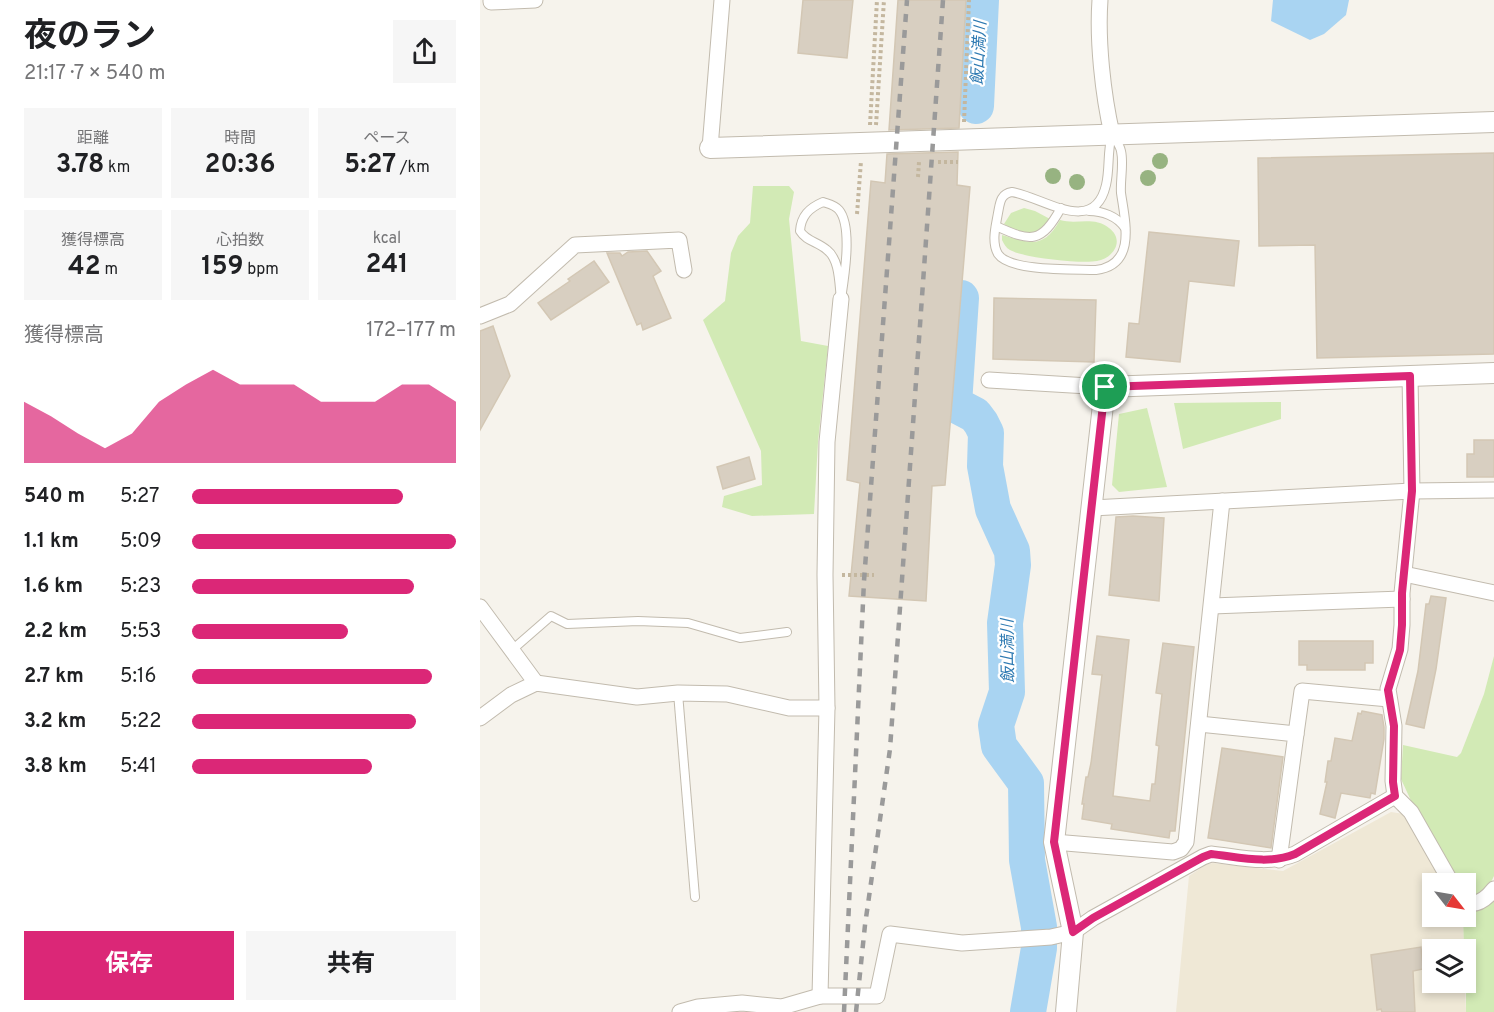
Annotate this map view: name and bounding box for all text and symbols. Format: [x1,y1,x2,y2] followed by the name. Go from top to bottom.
[24,17,156,59] text: 夜のラン
[968,19,992,86] water label: 飯山満川
[393,20,456,83] button: share
[24,61,165,87] text: 21:17 · 7 × 540 m
[77,129,109,149] text: 距離
[224,129,256,149] text: 時間
[363,129,411,149] text: ペース
[56,149,104,182] text: 3.78
[205,149,275,182] text: 20:36
[344,149,396,182] text: 5:27
[104,158,130,178] text: km
[396,158,430,178] text: /km
[373,229,401,249] text: kcal
[61,231,125,251] text: 獲得標高
[216,231,264,251] text: 心拍数
[365,249,409,282] text: 241
[68,251,101,284] text: 42
[201,251,244,284] text: 159
[101,260,118,280] text: m
[244,260,279,280] text: bpm
[366,318,456,344] text: 172–177 m
[24,323,104,349] text: 獲得標高
[1079,361,1130,412] pin
[1088,370,1121,403] icon: arrive
[24,484,85,510] text: 540 m
[120,484,159,510] text: 5:27
[24,529,79,555] text: 1.1 km
[120,529,162,555] text: 5:09
[24,574,83,600] text: 1.6 km
[120,574,161,600] text: 5:23
[998,617,1020,683] water label: 飯山満川
[24,619,87,645] text: 2.2 km
[120,619,161,645] text: 5:53
[24,664,84,690] text: 2.7 km
[120,664,156,690] text: 5:16
[24,709,86,735] text: 3.2 km
[120,709,161,735] text: 5:22
[24,754,87,780] text: 3.8 km
[120,754,157,780] text: 5:41
[1422,873,1476,927] north arrow
[1422,873,1476,993] map controls
[24,931,234,1000] button: 保存
[246,931,456,1000] button: 共有
[1422,939,1476,993] button: layers

